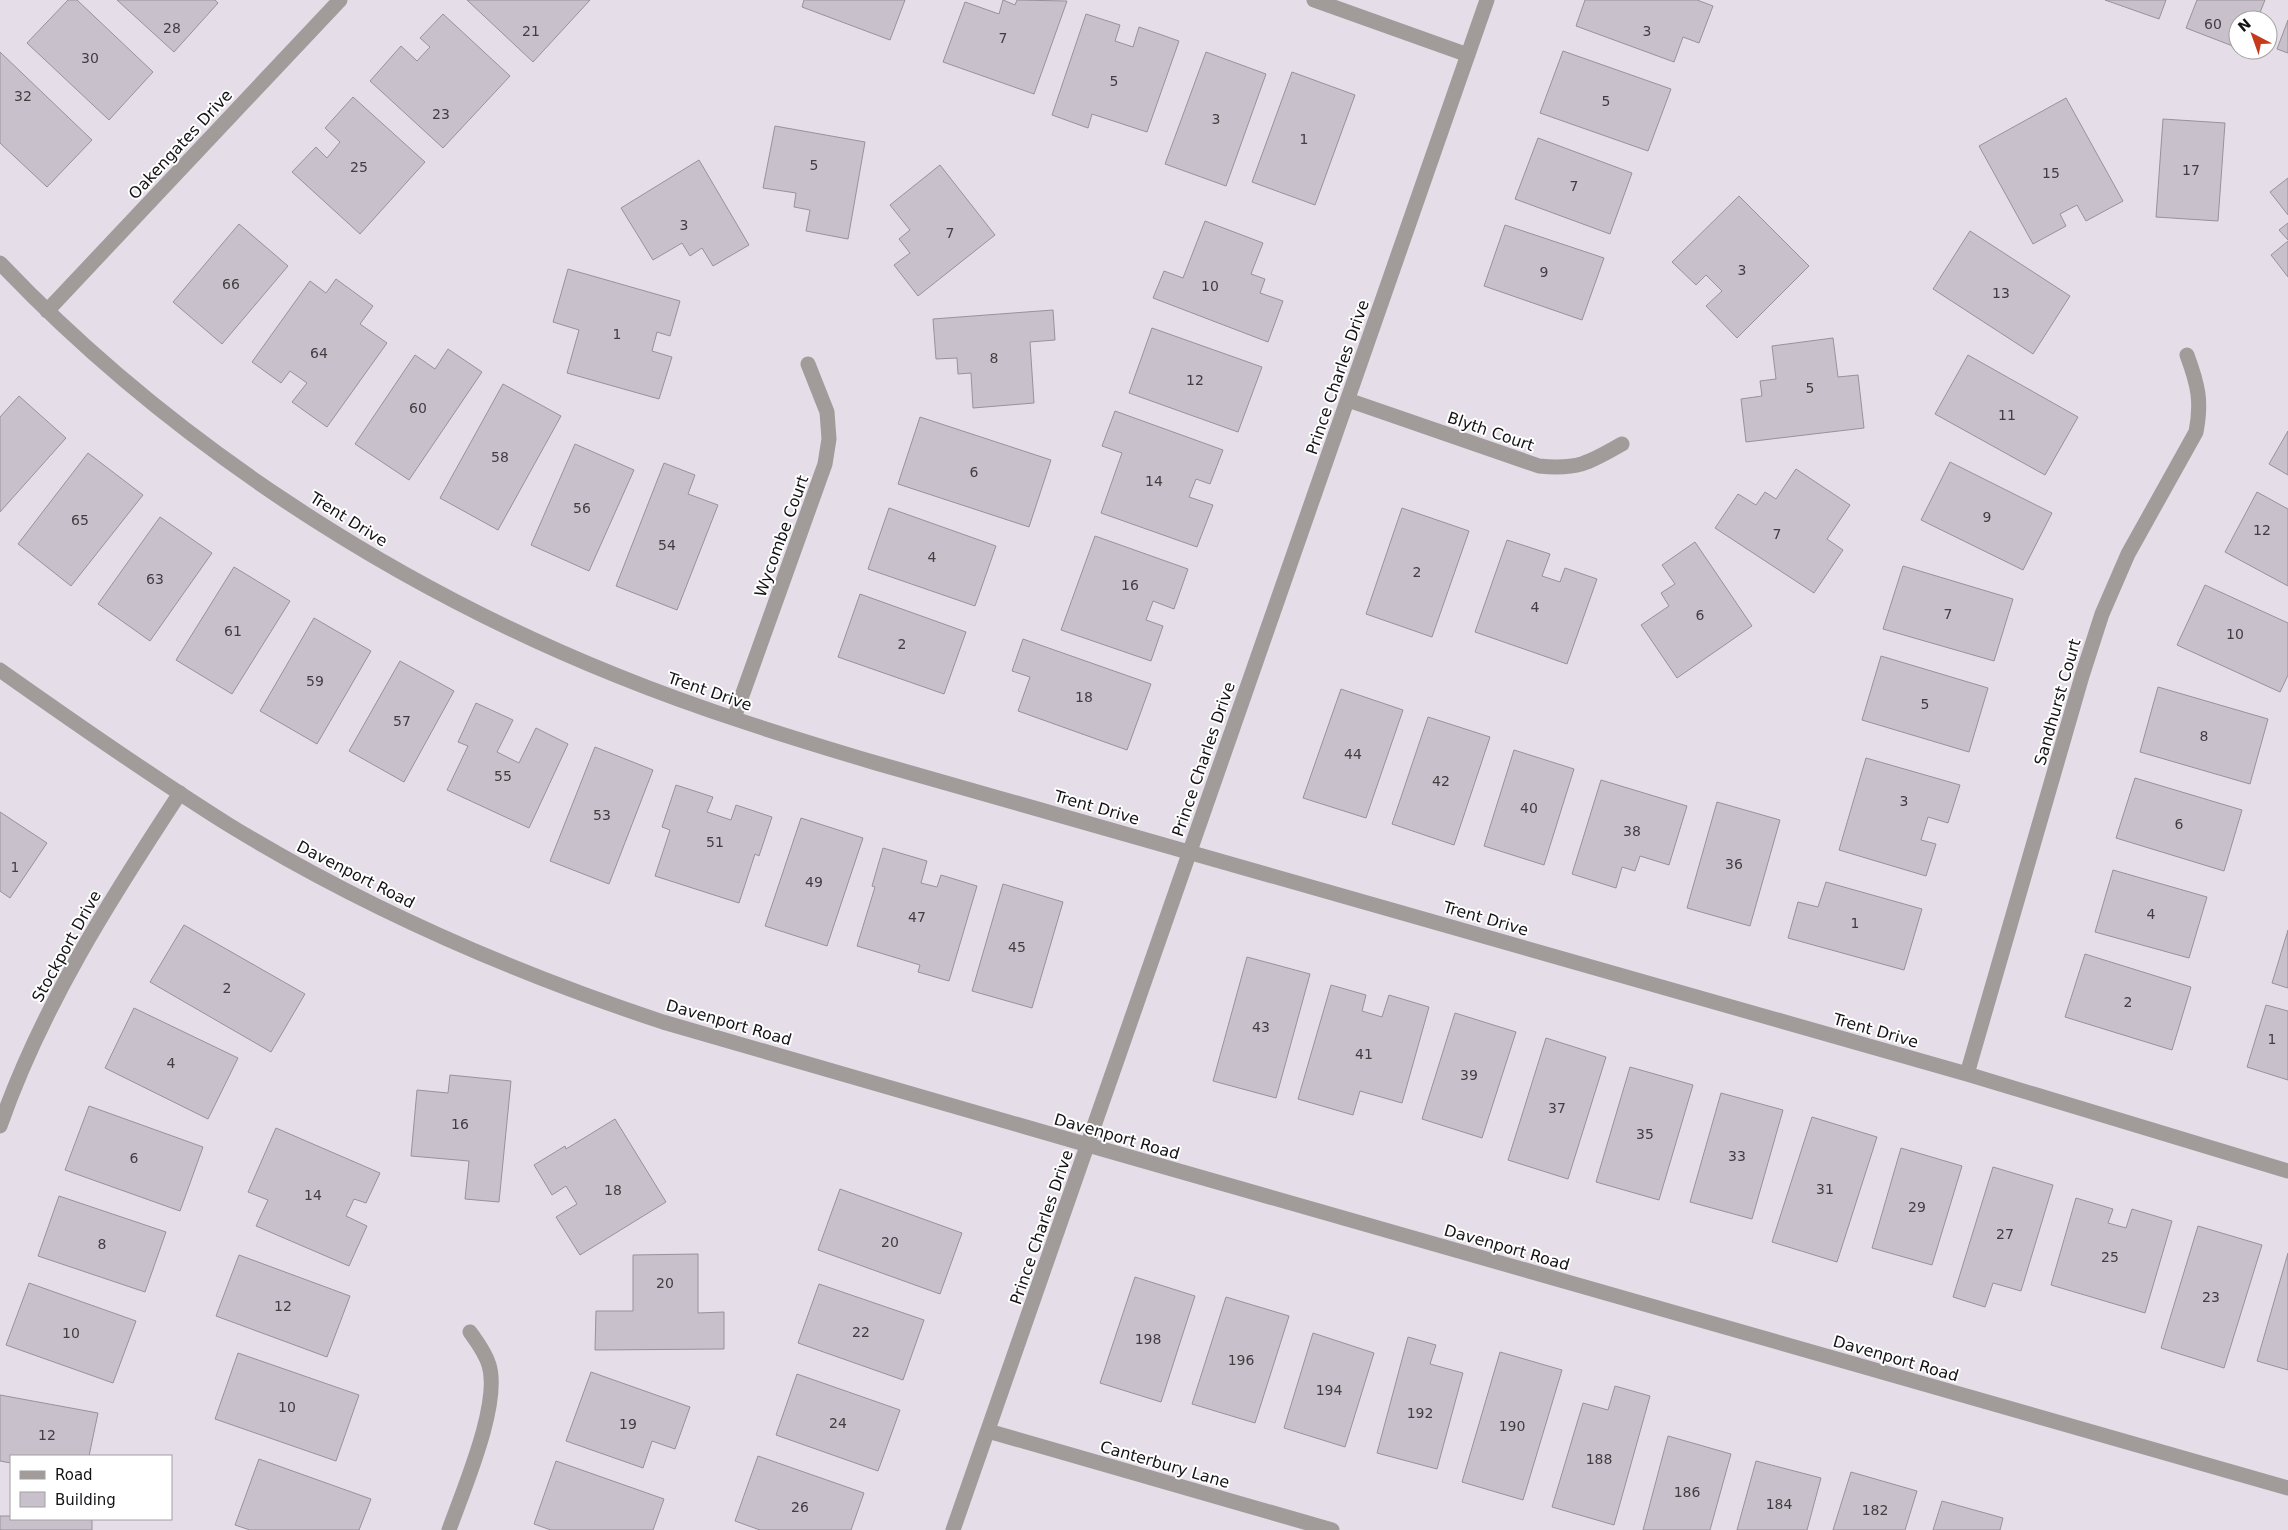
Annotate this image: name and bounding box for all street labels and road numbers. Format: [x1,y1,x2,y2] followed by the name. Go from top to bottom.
[125,85,236,203] street label: Oakengates Drive
[1302,297,1373,457] street label: Prince Charles Drive
[1445,408,1537,455] street label: Blyth Court
[751,473,812,600] street label: Wycombe Court
[306,488,391,551] street label: Trent Drive
[2030,637,2085,768] street label: Sandhurst Court
[664,668,754,715] street label: Trent Drive
[1168,679,1239,839] street label: Prince Charles Drive
[1051,786,1142,829] street label: Trent Drive
[294,837,418,912] street label: Davenport Road
[28,887,105,1005] street label: Stockport Drive
[1440,897,1531,940] street label: Trent Drive
[664,995,794,1049] street label: Davenport Road
[1830,1009,1921,1052] street label: Trent Drive
[1052,1109,1182,1163] street label: Davenport Road
[1006,1147,1077,1307] street label: Prince Charles Drive
[1442,1220,1572,1274] street label: Davenport Road
[1831,1331,1961,1385] street label: Davenport Road
[1098,1437,1232,1492] street label: Canterbury Lane

